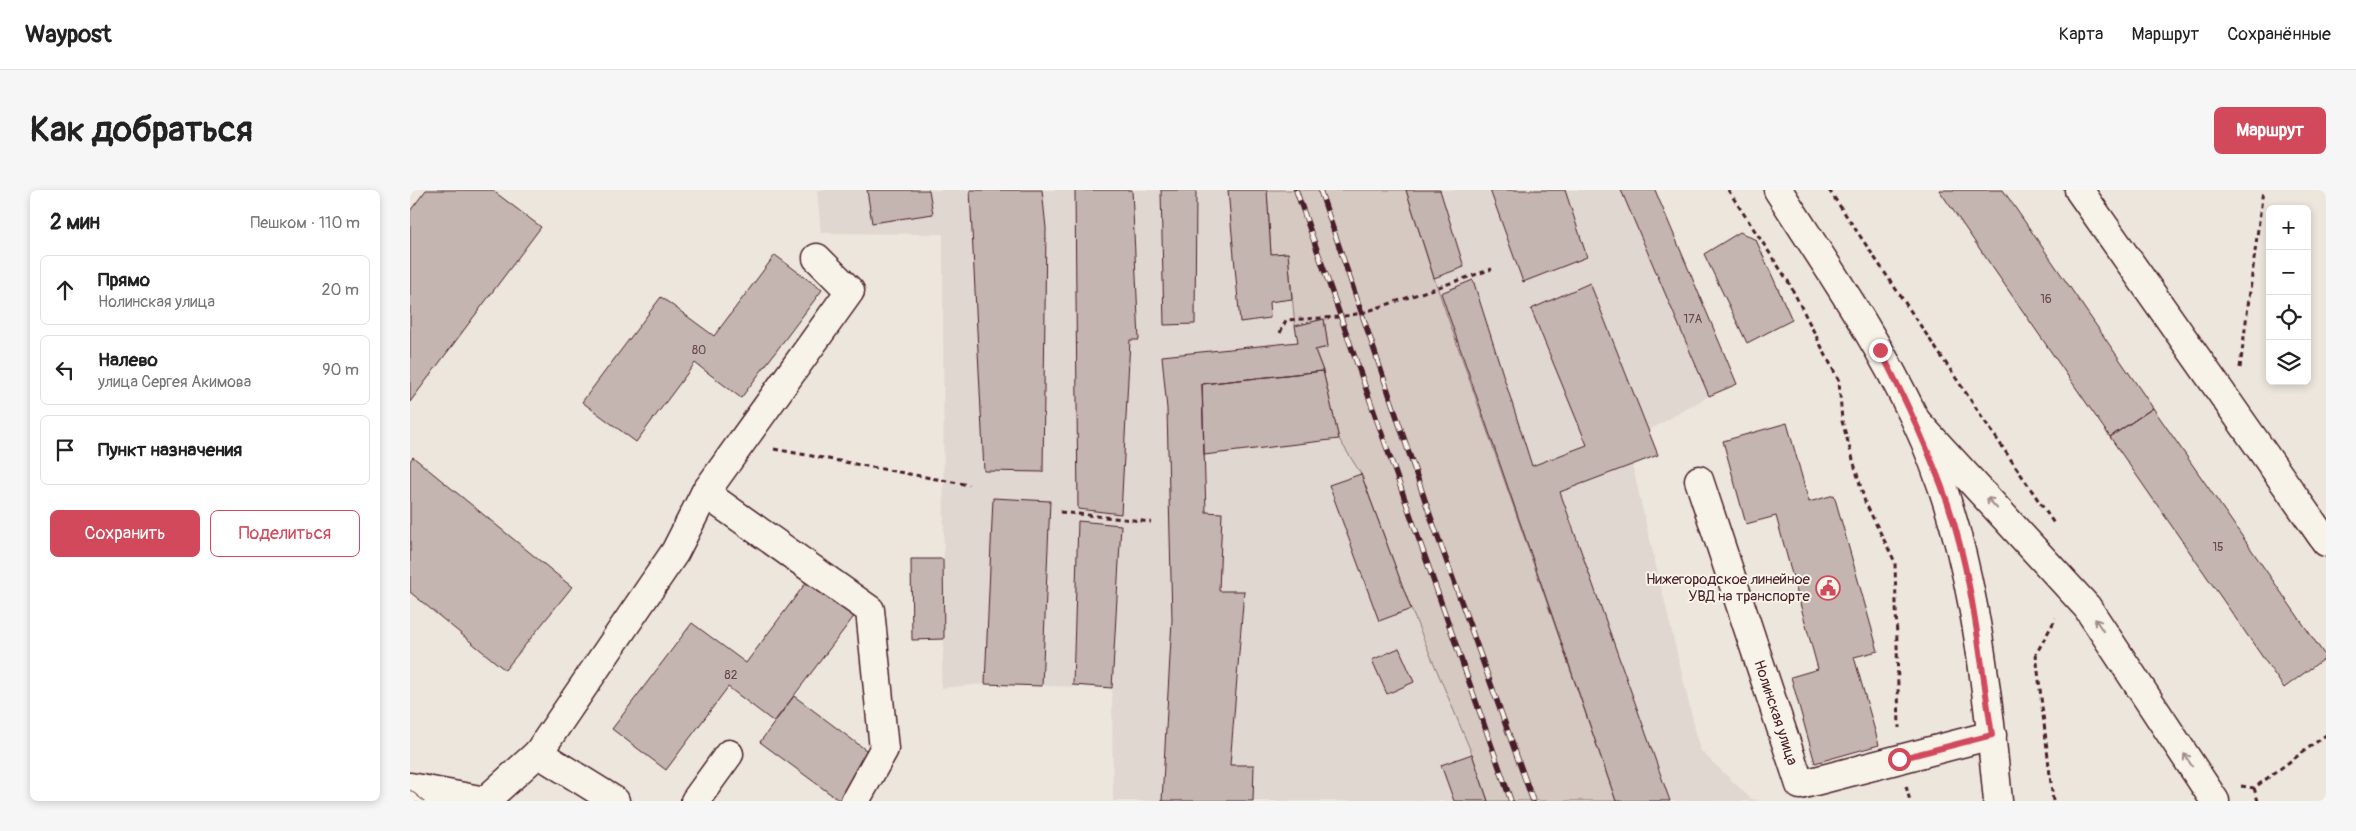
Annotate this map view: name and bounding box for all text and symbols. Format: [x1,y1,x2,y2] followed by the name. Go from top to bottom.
[25,20,112,49] text: Waypost
[2059,23,2103,46] text: Карта
[2131,23,2199,46] text: Маршрут
[2227,23,2331,46] text: Сохранённые
[2214,107,2326,154] button: Маршрут
[30,108,253,152] text: Как добраться
[2266,205,2311,385] map controls
[2266,205,2311,250] button: +
[50,209,100,236] text: 2 мин
[251,213,360,233] text: Пешком · 110 m
[2266,250,2311,295] button: −
[98,268,150,292] text: Прямо
[51,276,79,304] icon: ahead
[321,280,359,300] text: 20 m
[98,292,215,312] text: Нолинская улица
[2040,292,2052,307] house number: 16
[2266,295,2311,340] button: locate
[1684,312,1703,327] house number: 17А
[1869,339,1892,362] route end
[2266,340,2311,385] button: layers
[692,343,706,358] house number: 80
[98,348,158,372] text: Налево
[51,356,79,384] icon: left
[322,360,359,380] text: 90 m
[98,372,251,392] text: улица Сергея Акимова
[51,436,79,464] icon: arrive
[98,438,242,462] text: Пункт назначения
[1986,496,1998,509] one-way arrow
[50,510,200,557] button: Сохранить
[210,510,360,557] button: Поделиться
[2212,540,2224,555] house number: 15
[1646,570,1811,606] place label: Нижегородское линейное УВД на транспорте
[1815,575,1841,601] public building icon: Нижегородское линейное УВД на транспорте
[2094,618,2104,632] one-way arrow
[1749,658,1802,768] street label: Нолинская улица
[725,668,738,683] house number: 82
[1888,748,1911,771] route start
[2183,754,2193,768] one-way arrow

